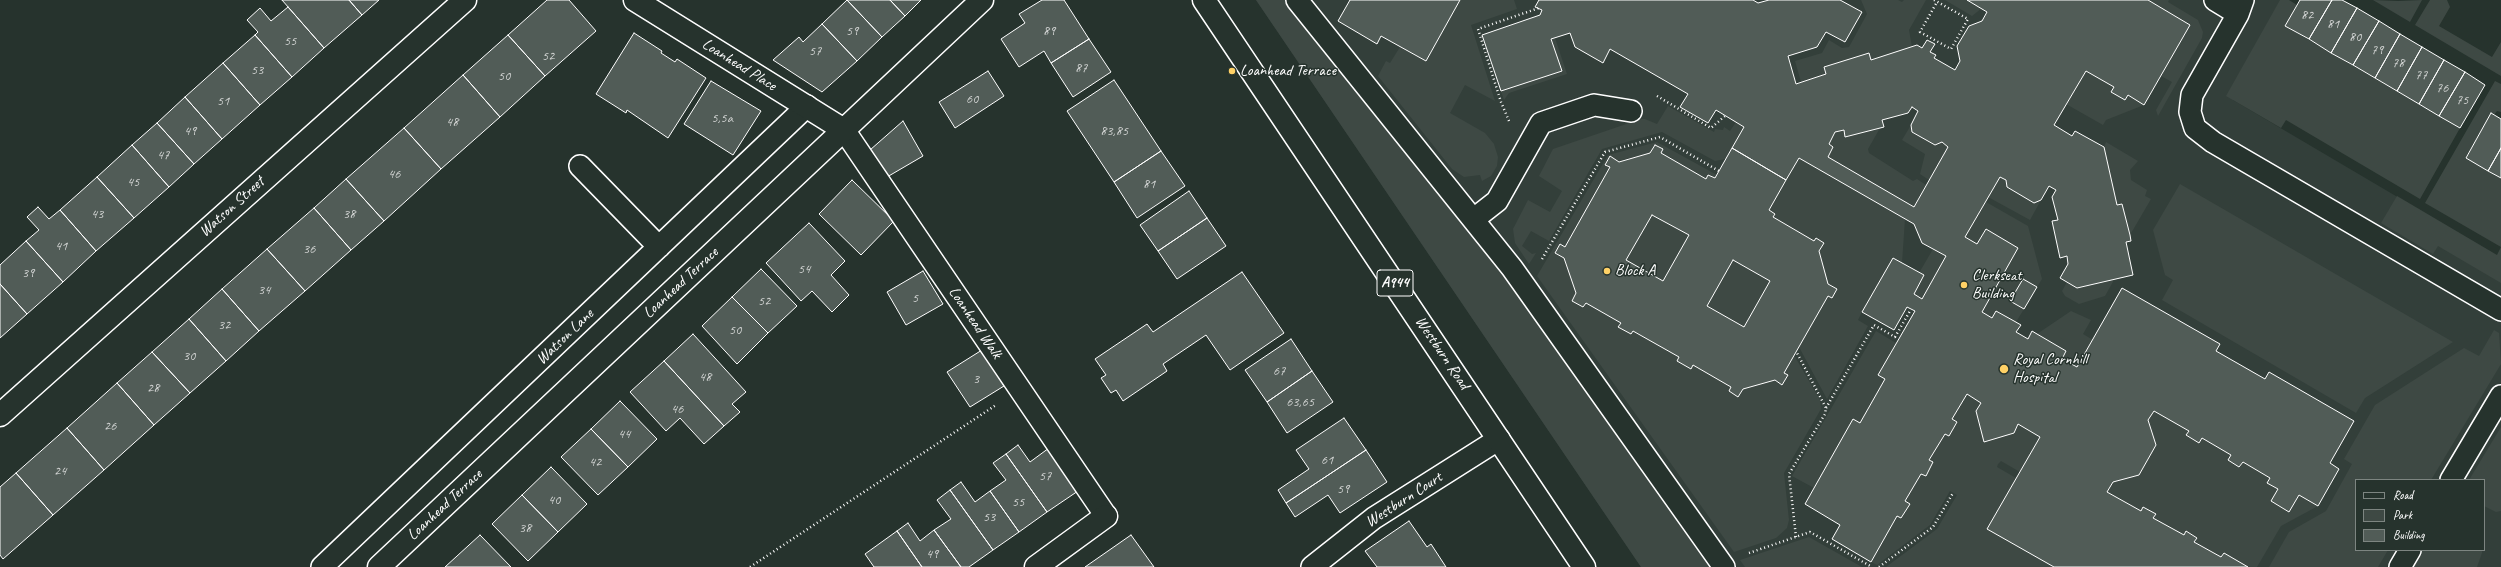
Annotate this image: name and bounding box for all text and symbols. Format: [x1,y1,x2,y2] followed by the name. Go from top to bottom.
[2301,7,2313,23] house number: 82
[2327,16,2339,32] house number: 81
[846,23,858,39] house number: 59
[1043,23,1055,39] house number: 89
[2349,29,2361,45] house number: 80
[284,33,296,49] house number: 55
[698,35,780,95] street label: Loanhead Place
[2371,42,2383,58] house number: 79
[809,43,821,59] house number: 57
[542,48,554,64] house number: 52
[2392,55,2404,71] house number: 78
[1075,60,1087,76] house number: 87
[1240,61,1336,81] place label: Loanhead Terrace
[251,62,263,78] house number: 53
[1227,66,1237,76] marker: Loanhead Terrace
[2415,67,2427,83] house number: 77
[498,68,510,84] house number: 50
[2436,80,2448,96] house number: 76
[966,91,978,107] house number: 60
[2456,92,2468,108] house number: 75
[217,93,229,109] house number: 51
[711,110,733,126] house number: 5,5a
[446,114,458,130] house number: 48
[184,123,196,139] house number: 49
[1100,123,1128,139] house number: 83,85
[157,147,169,163] house number: 47
[388,166,400,182] house number: 46
[196,173,268,241] street label: Watson Street
[127,174,139,190] house number: 45
[1143,176,1155,192] house number: 81
[91,206,103,222] house number: 43
[343,206,355,222] house number: 38
[55,238,67,254] house number: 41
[303,241,315,257] house number: 36
[639,243,723,323] street label: Loanhead Terrace
[798,261,810,277] house number: 54
[1615,261,1655,281] place label: Block A
[22,265,34,281] house number: 39
[1602,266,1612,276] marker: Block A
[1972,266,2022,304] place label: Clerkseat Building
[1377,270,1413,296] road number: A944
[1959,280,1969,290] marker: Clerkseat Building
[258,282,270,298] house number: 34
[944,283,1006,363] street label: Loanhead Walk
[912,290,918,306] house number: 5
[758,293,770,309] house number: 52
[532,305,598,369] street label: Watson Lane
[1411,313,1473,393] street label: Westburn Road
[218,317,230,333] house number: 32
[729,322,741,338] house number: 50
[183,348,195,364] house number: 30
[2013,350,2087,388] place label: Royal Cornhill Hospital
[1273,363,1285,379] house number: 67
[1998,363,2010,375] marker: Royal Cornhill Hospital
[699,369,711,385] house number: 48
[973,371,979,387] house number: 3
[147,380,159,396] house number: 28
[1286,394,1314,410] house number: 63,65
[671,401,683,417] house number: 46
[104,418,116,434] house number: 26
[618,426,630,442] house number: 44
[1321,452,1333,468] house number: 61
[589,454,601,470] house number: 42
[54,463,66,479] house number: 24
[403,465,487,545] street label: Loanhead Terrace
[1039,468,1051,484] house number: 57
[1362,468,1446,532] street label: Westburn Court
[2355,479,2485,551] legend
[1337,481,1349,497] house number: 59
[2393,487,2413,503] text: Road
[548,492,560,508] house number: 40
[1012,494,1024,510] house number: 55
[2393,507,2412,523] text: Park
[983,509,995,525] house number: 53
[519,520,531,536] house number: 38
[2393,527,2425,543] text: Building
[926,546,938,562] house number: 49

